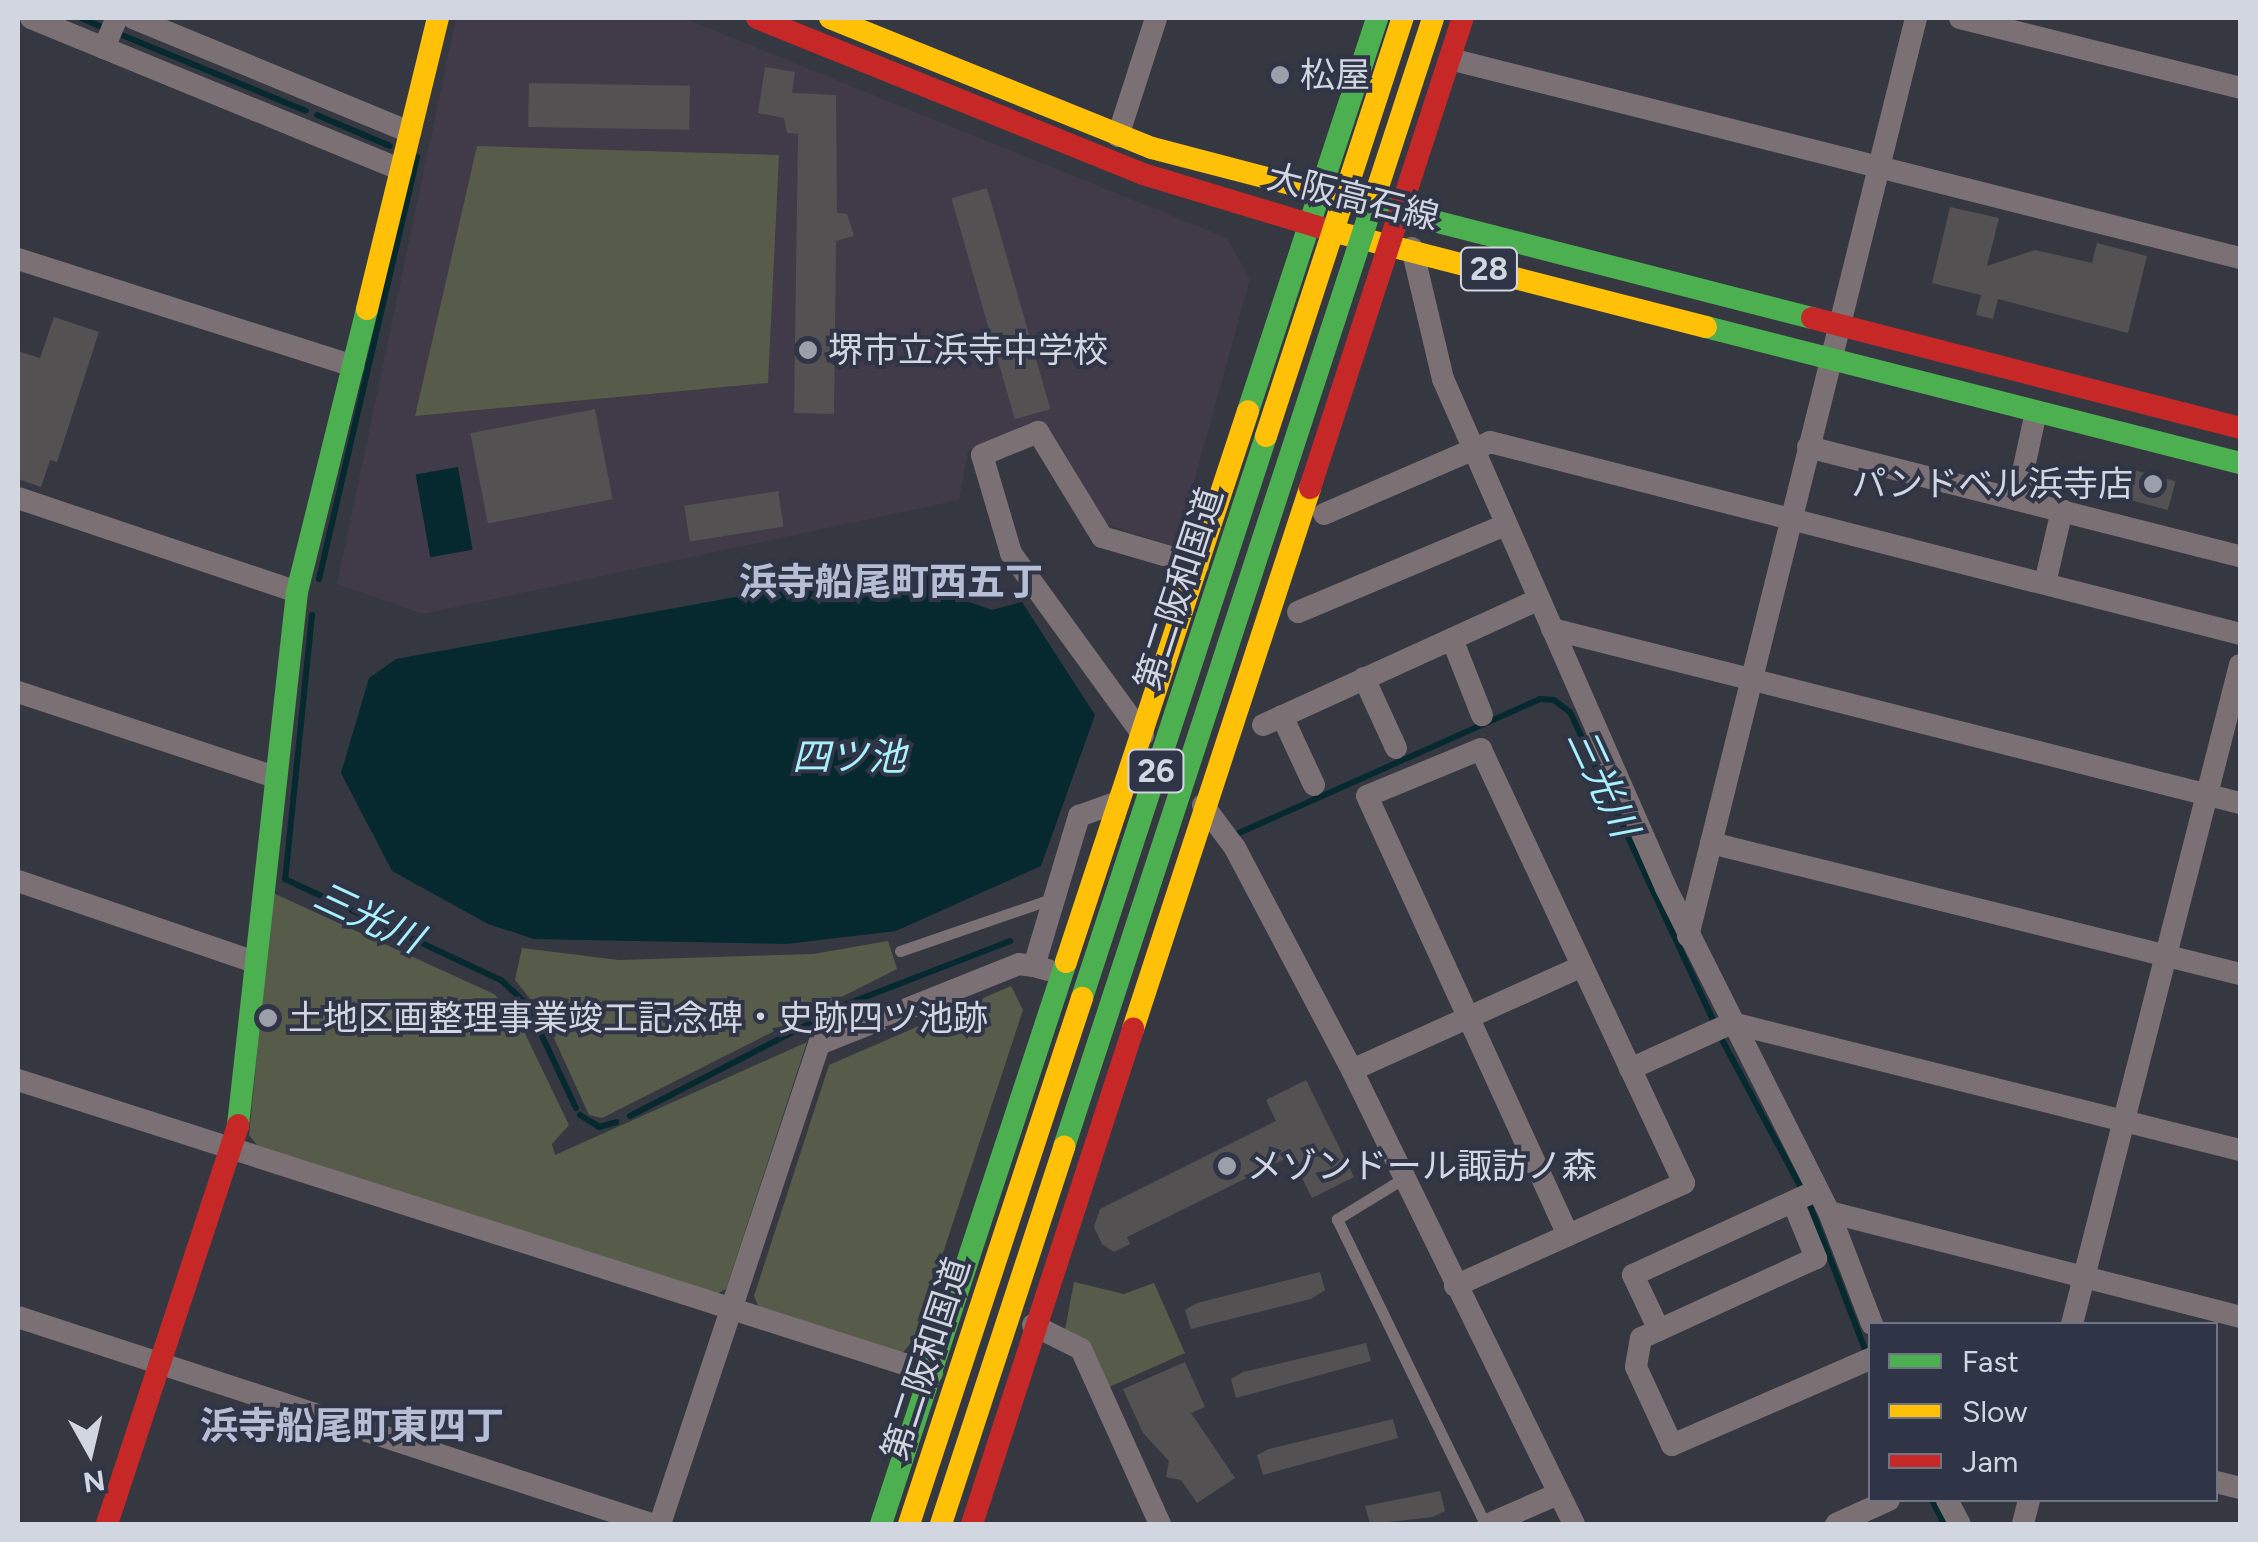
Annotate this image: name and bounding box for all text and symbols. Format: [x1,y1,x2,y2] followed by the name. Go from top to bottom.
[1300,54,1370,96] place label: 松屋
[1269,64,1291,86] marker: 松屋
[1263,155,1443,239] street label: 大阪高石線
[1459,242,1519,296] road number: 28
[828,329,1108,371] place label: 堺市立浜寺中学校
[797,339,819,361] marker: 堺市立浜寺中学校
[1853,463,2133,505] place label: パンドベル浜寺店
[2142,473,2164,495] marker: パンドベル浜寺店
[1127,483,1231,695] street label: 第二阪和国道
[739,560,1043,606] district label: 浜寺船尾町西五丁
[1557,722,1647,844] water label: 三光川
[792,735,906,781] water label: 四ツ池
[1126,744,1186,798] road number: 26
[307,873,429,963] water label: 三光川
[288,997,988,1039] place label: 土地区画整理事業竣工記念碑・史跡四ツ池跡
[257,1007,279,1029] marker: 土地区画整理事業竣工記念碑・史跡四ツ池跡
[1247,1145,1597,1187] place label: メゾンドール諏訪ノ森
[1216,1155,1238,1177] marker: メゾンドール諏訪ノ森
[874,1253,978,1465] street label: 第二阪和国道
[1868,1322,2218,1502] legend
[1962,1343,2019,1380] text: Fast
[1962,1393,2028,1430] text: Slow
[40,1402,140,1502] north arrow
[200,1404,504,1450] district label: 浜寺船尾町東四丁
[1962,1443,2018,1480] text: Jam
[81,1463,107,1500] text: N

